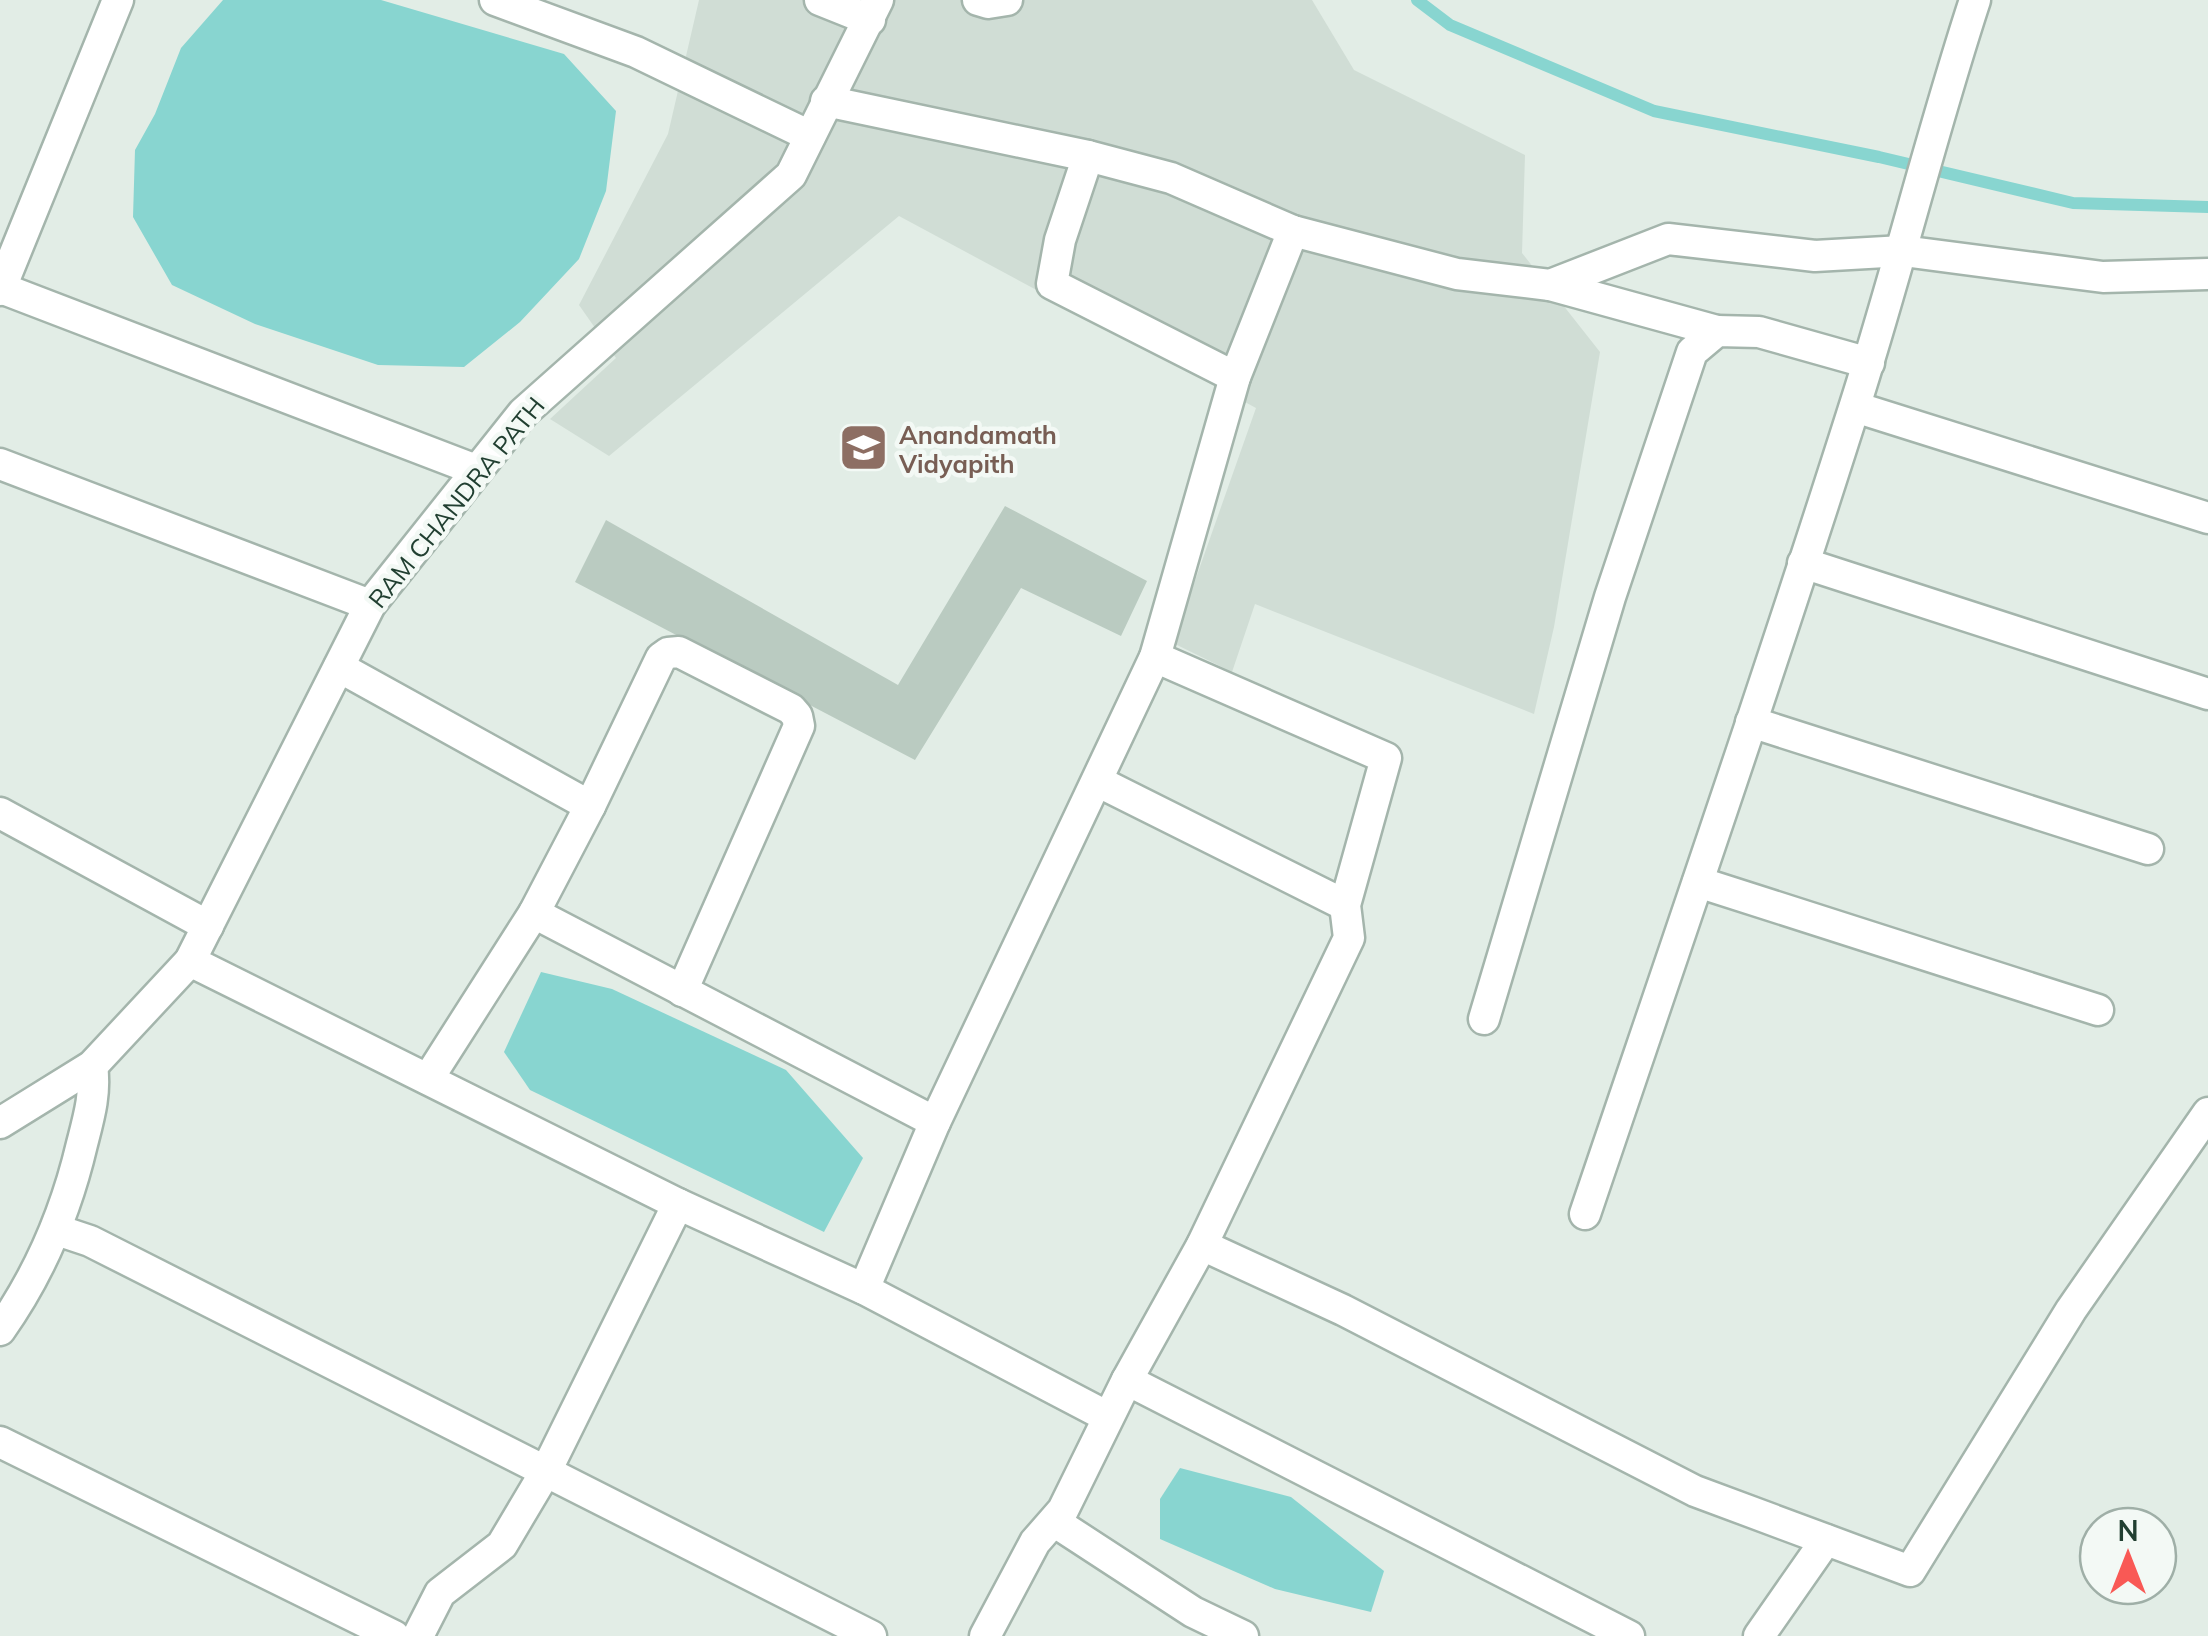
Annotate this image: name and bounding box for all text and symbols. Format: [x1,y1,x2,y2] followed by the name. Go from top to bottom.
[361,390,551,614] street label: RAM CHANDRA PATH
[898,419,1057,479] place label: Anandamath Vidyapith
[838,422,890,474] school or university icon: Anandamath Vidyapith
[2078,1506,2178,1606] north arrow
[2117,1513,2139,1548] text: N

